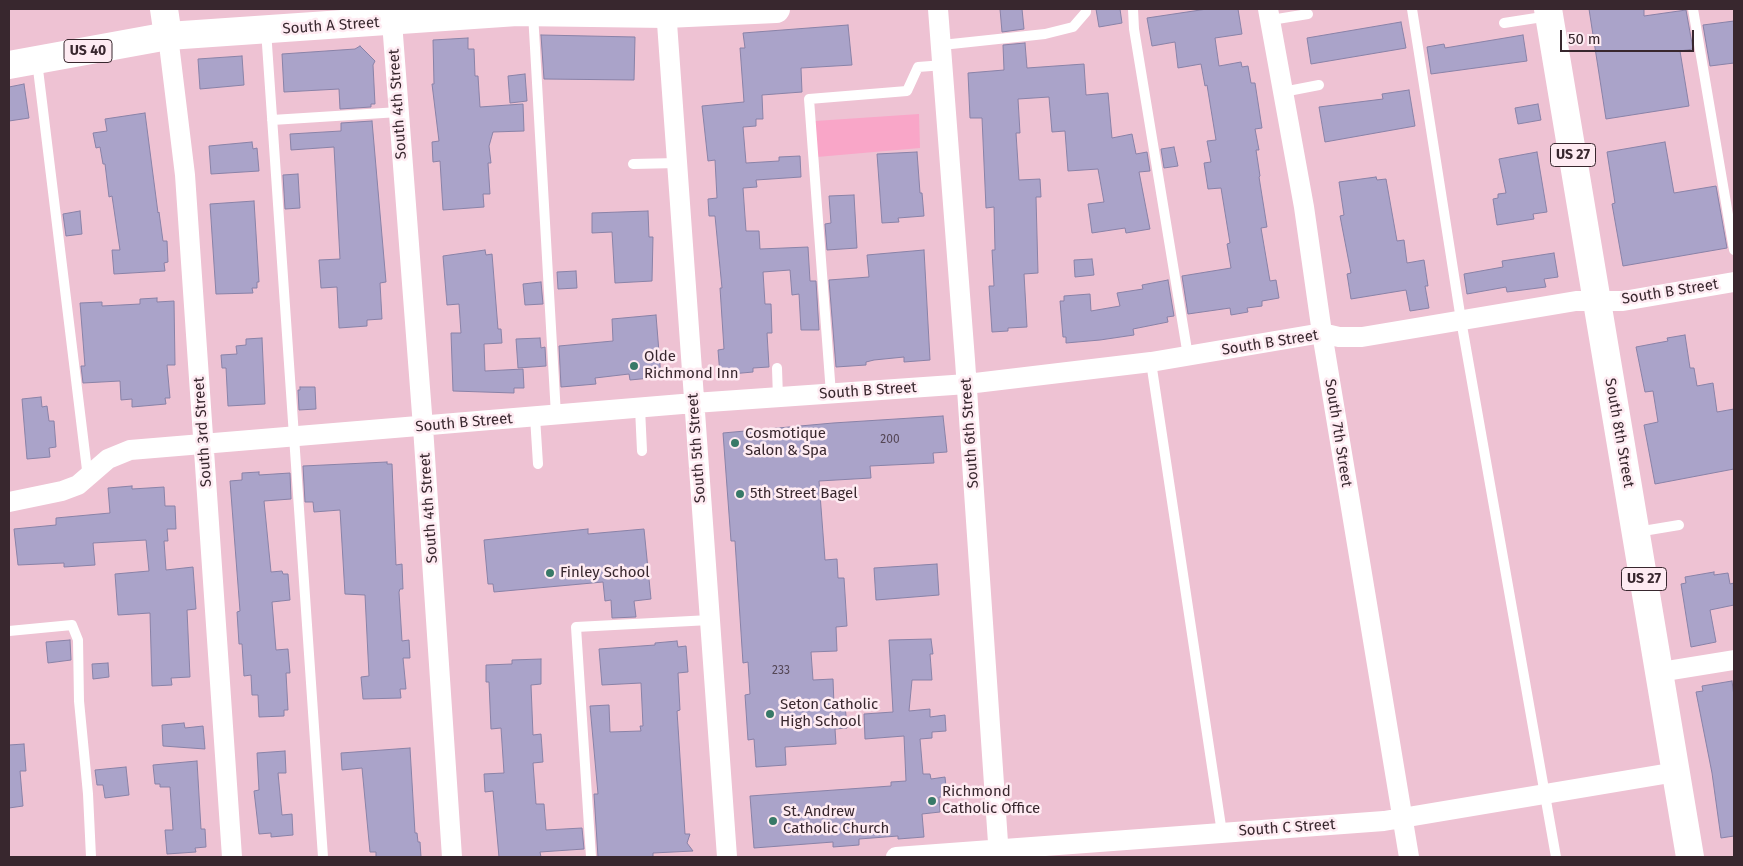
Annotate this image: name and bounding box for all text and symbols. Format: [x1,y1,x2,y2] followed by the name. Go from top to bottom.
[282,14,380,38] street label: South A Street
[1563,20,1697,52] scale bar
[1568,30,1601,48] text: 50 m
[64,40,112,62] road number: US 40
[385,48,411,160] street label: South 4th Street
[1550,144,1596,166] road number: US 27
[1620,275,1720,309] street label: South B Street
[1220,326,1320,360] street label: South B Street
[644,348,739,383] place label: Olde Richmond Inn
[628,360,640,372] marker: Olde Richmond Inn
[190,376,216,488] street label: South 3rd Street
[957,377,983,489] street label: South 6th Street
[1601,377,1637,489] street label: South 8th Street
[1321,378,1355,488] street label: South 7th Street
[819,379,917,403] street label: South B Street
[684,392,710,504] street label: South 5th Street
[415,410,513,436] street label: South B Street
[745,425,827,460] place label: Cosmotique Salon & Spa
[880,433,900,447] house number: 200
[729,437,741,449] marker: Cosmotique Salon & Spa
[416,452,442,564] street label: South 4th Street
[750,485,858,503] place label: 5th Street Bagel
[734,488,746,500] marker: 5th Street Bagel
[560,564,650,582] place label: Finley School
[544,567,556,579] marker: Finley School
[1622,568,1666,590] road number: US 27
[772,664,790,678] house number: 233
[780,696,878,731] place label: Seton Catholic High School
[764,708,776,720] marker: Seton Catholic High School
[942,783,1040,818] place label: Richmond Catholic Office
[926,795,938,807] marker: Richmond Catholic Office
[783,803,889,838] place label: St. Andrew Catholic Church
[767,815,779,827] marker: St. Andrew Catholic Church
[1238,816,1336,840] street label: South C Street

